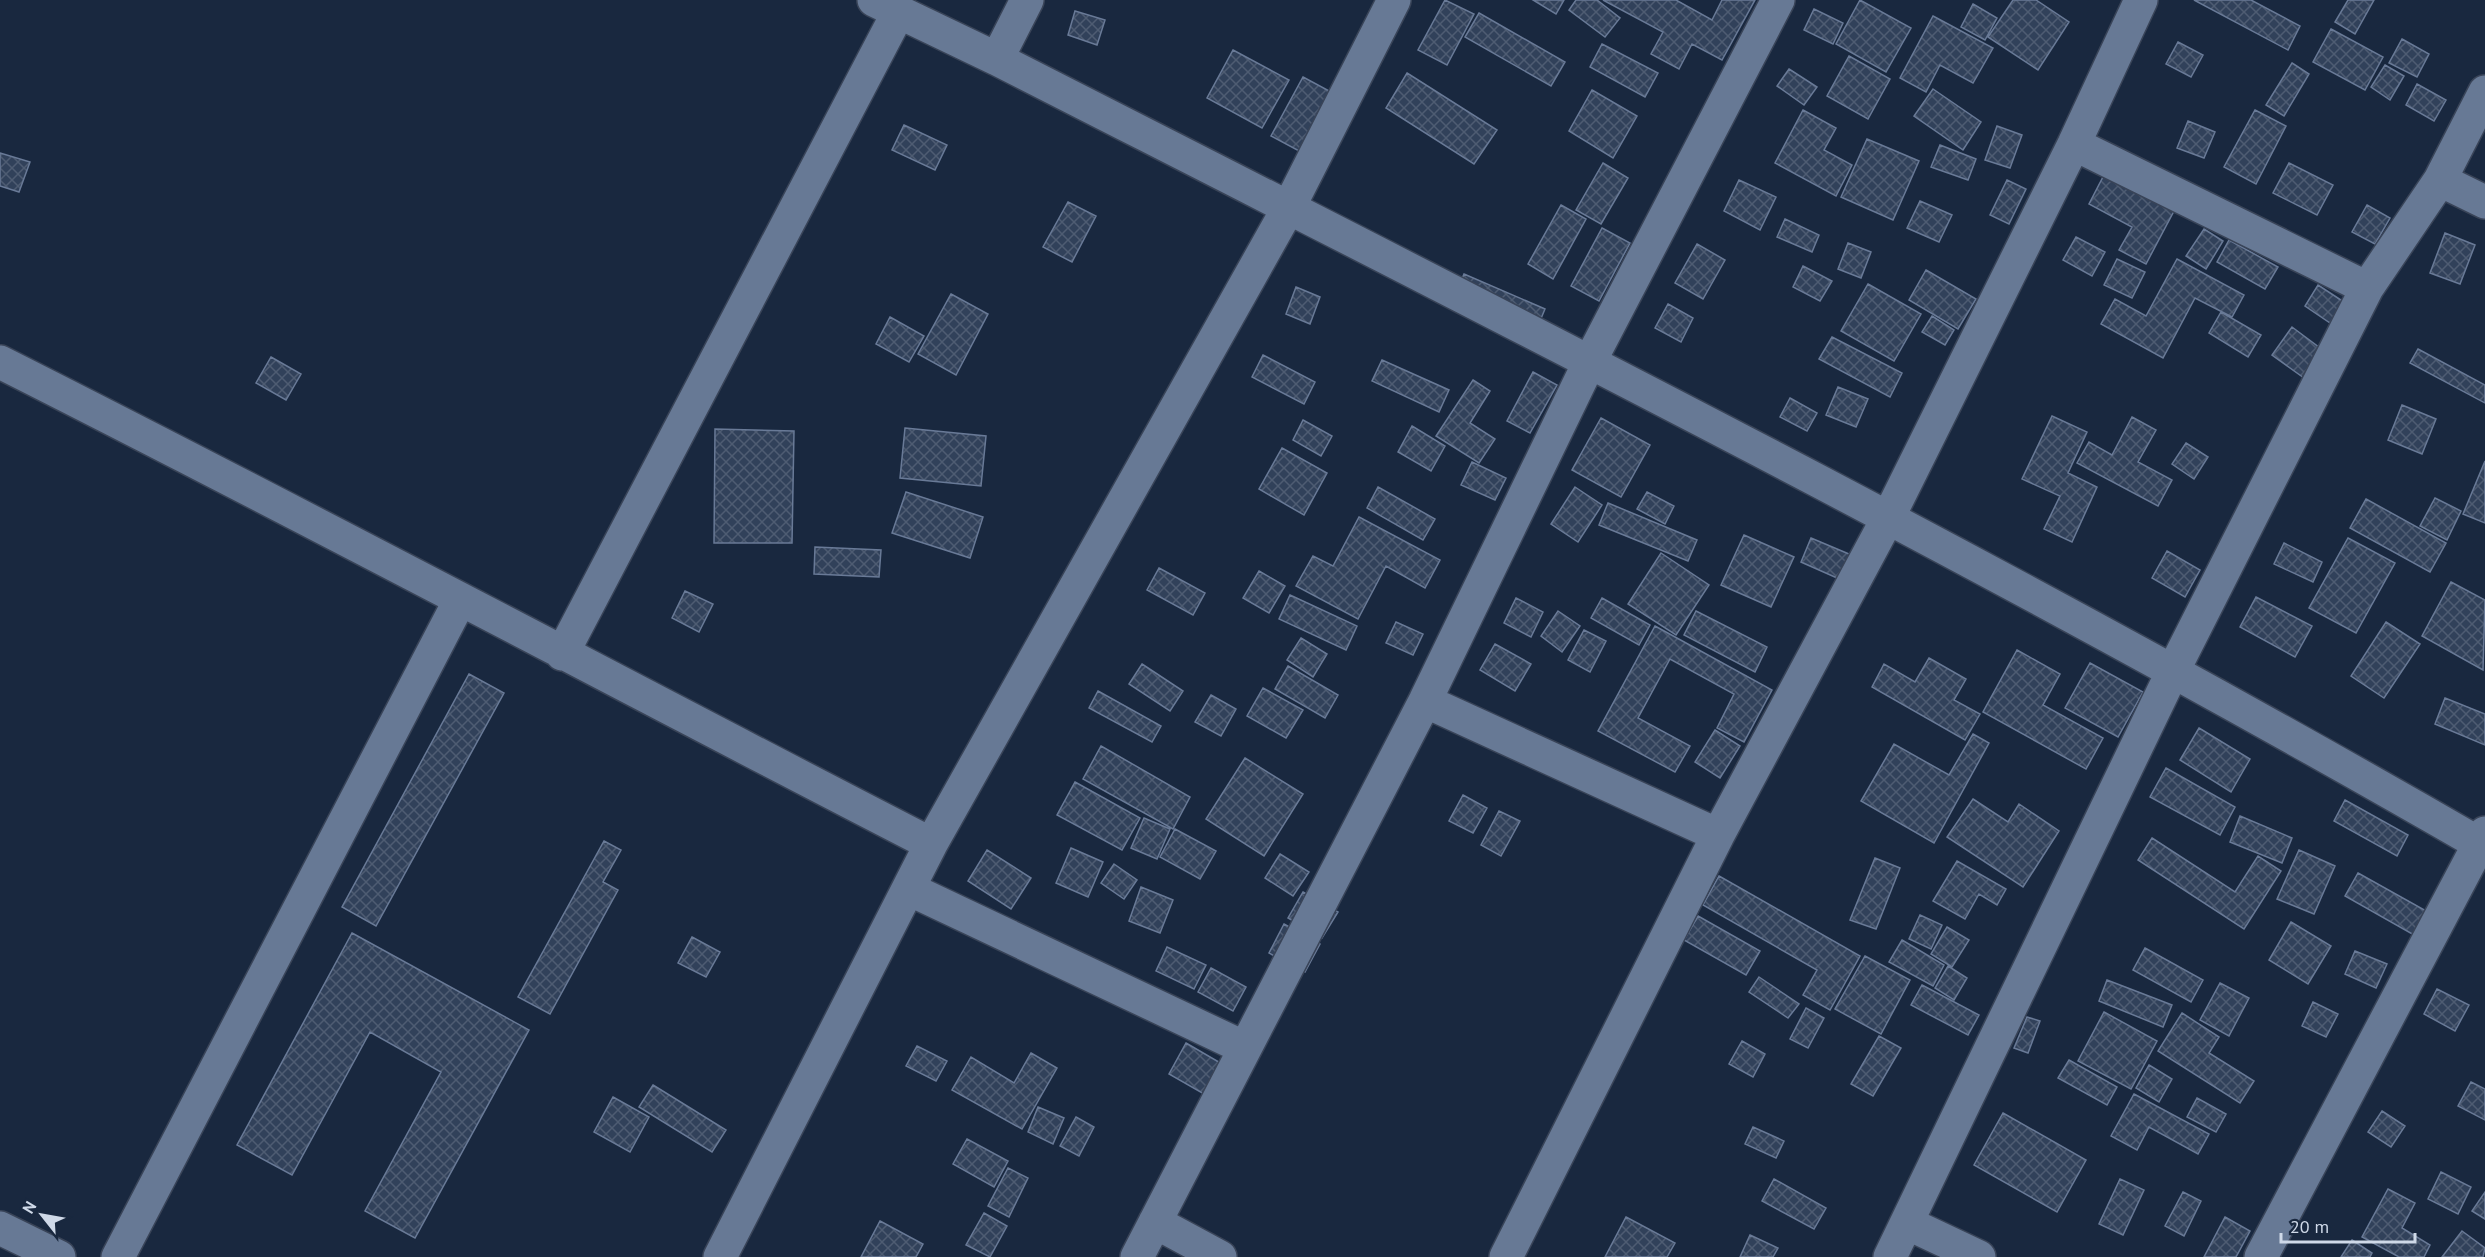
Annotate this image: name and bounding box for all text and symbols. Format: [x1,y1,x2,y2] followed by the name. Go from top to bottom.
[12,1185,72,1245] north arrow
[18,1198,40,1217] text: N
[2281,1206,2414,1244] scale bar
[2290,1215,2329,1238] text: 20 m

